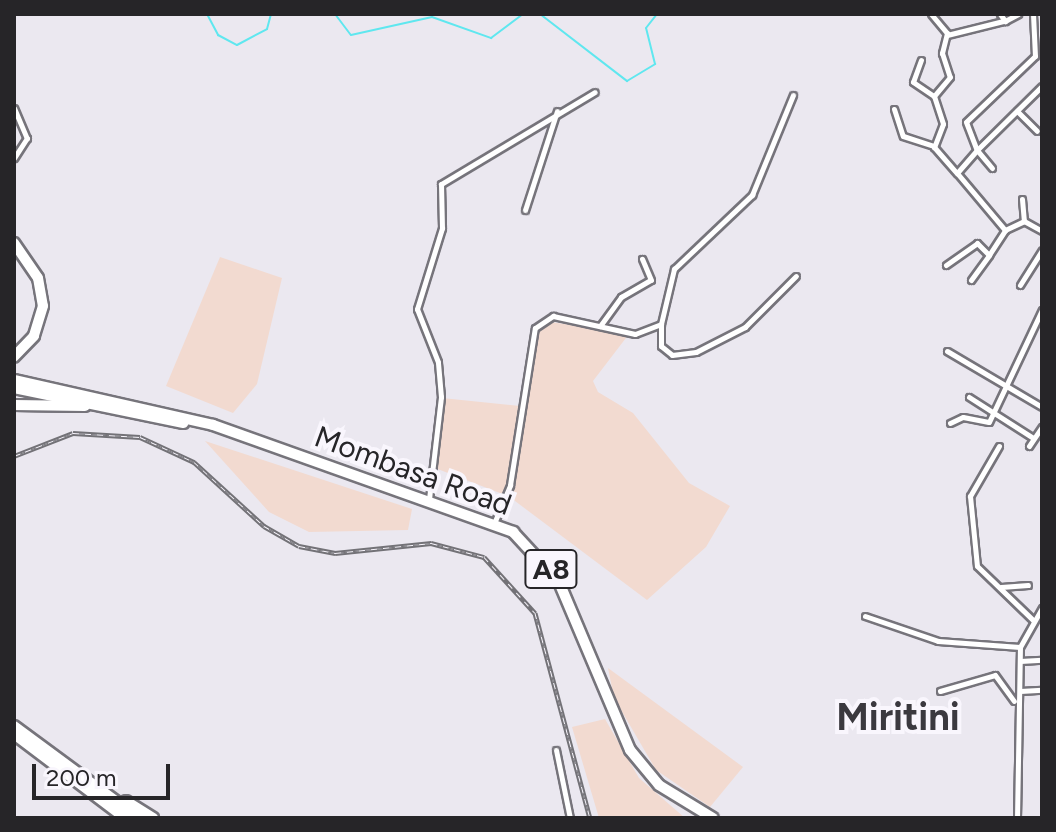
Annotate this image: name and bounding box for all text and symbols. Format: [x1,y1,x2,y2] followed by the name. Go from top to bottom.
[310,419,516,523] street label: Mombasa Road
[523,545,579,593] road number: A8
[836,695,960,741] district label: Miritini
[36,748,174,798] scale bar
[46,763,117,792] text: 200 m

